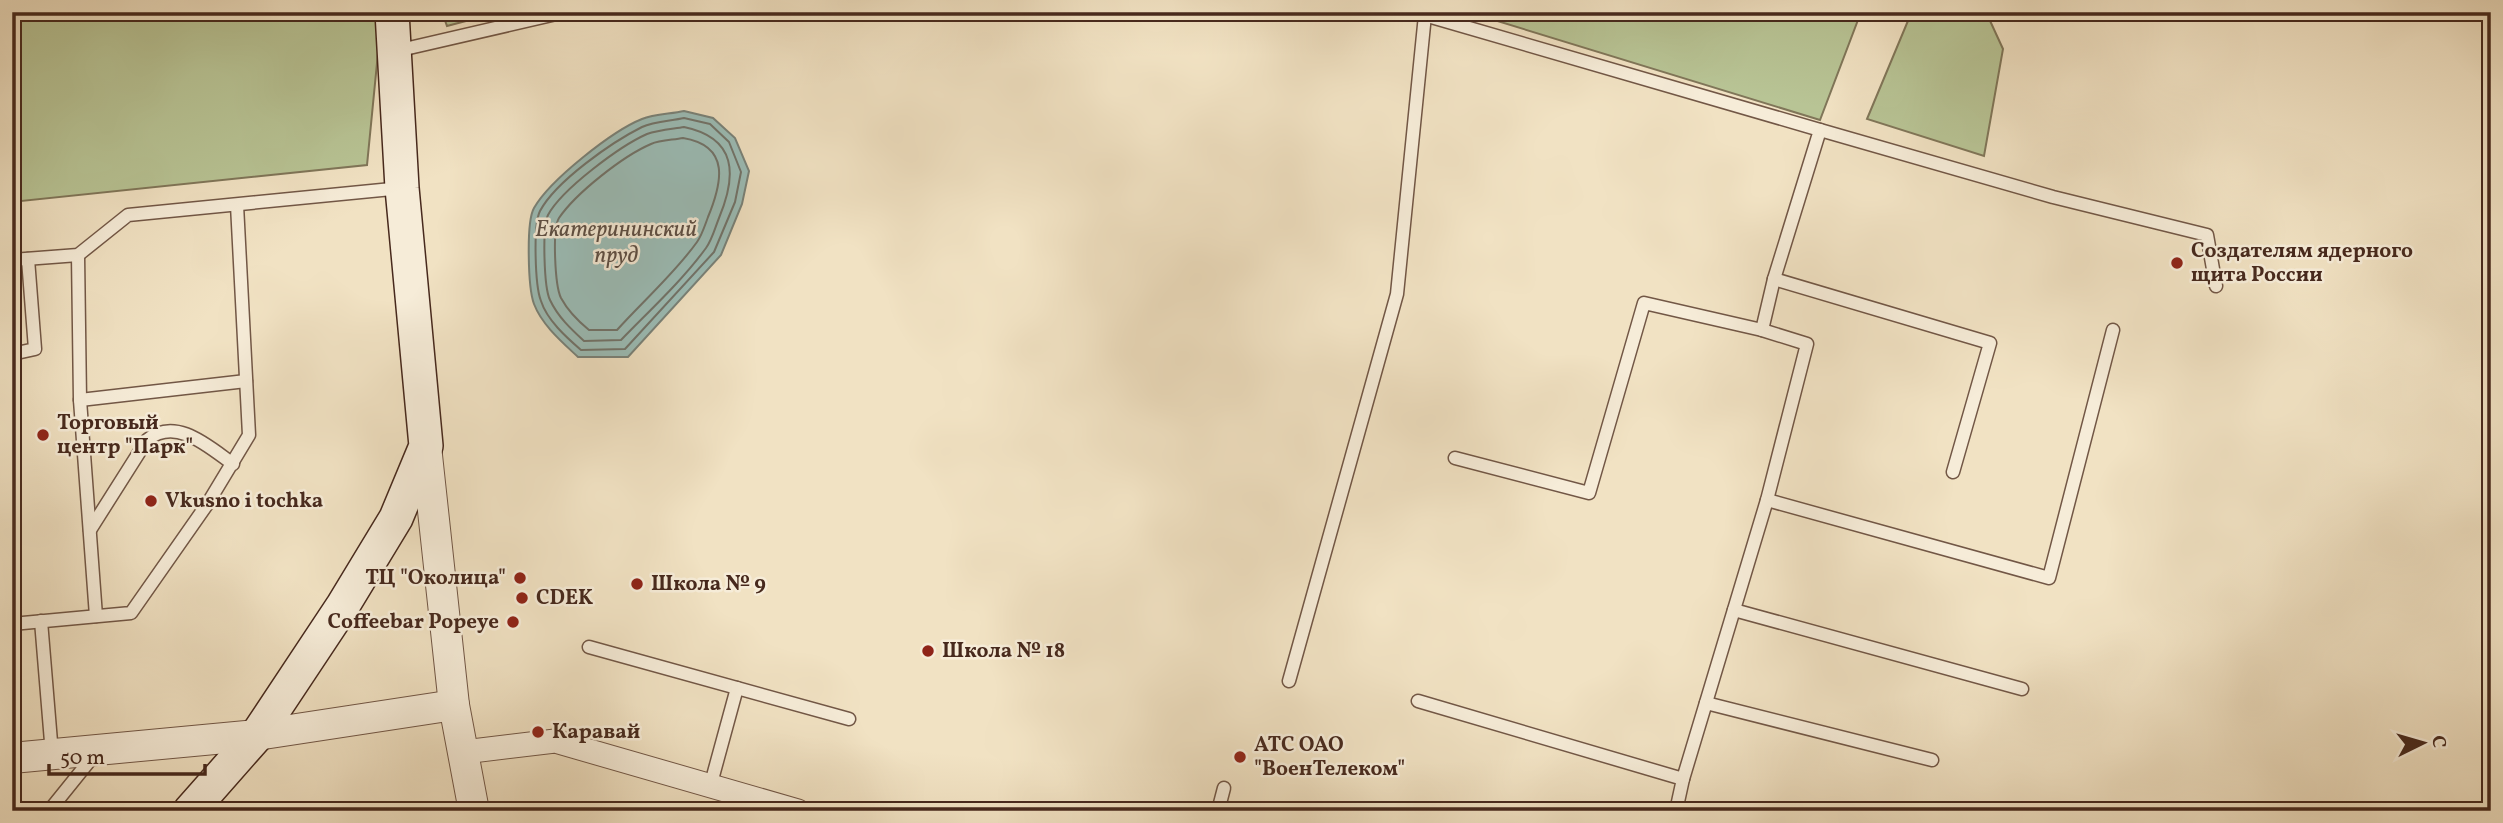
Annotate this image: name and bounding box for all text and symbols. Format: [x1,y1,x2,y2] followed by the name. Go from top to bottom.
[535,214,697,272] water label: Екатерининский пруд
[2191,237,2413,290] place label: Создателям ядерного щита России
[2169,255,2185,271] marker: Создателям ядерного щита России
[57,409,193,462] place label: Торговый центр "Парк"
[35,427,51,443] marker: Торговый центр "Парк"
[165,487,323,516] place label: Vkusno i tochka
[143,493,159,509] marker: Vkusno i tochka
[365,564,506,593] place label: ТЦ "Околица"
[512,570,528,586] marker: ТЦ "Околица"
[651,570,766,599] place label: Школа № 9
[629,576,645,592] marker: Школа № 9
[536,584,593,613] place label: CDEK
[514,590,530,606] marker: CDEK
[327,608,499,637] place label: Coffeebar Popeye
[505,614,521,630] marker: Coffeebar Popeye
[942,637,1065,666] place label: Школа № 18
[920,643,936,659] marker: Школа № 18
[2388,708,2458,778] north arrow
[552,718,640,747] place label: Каравай
[530,724,546,740] marker: Каравай
[1254,731,1405,784] place label: АТС ОАО "ВоенТелеком"
[49,732,205,776] scale bar
[2424,734,2451,749] text: С
[60,744,105,773] text: 50 m
[1232,749,1248,765] marker: АТС ОАО "ВоенТелеком"

